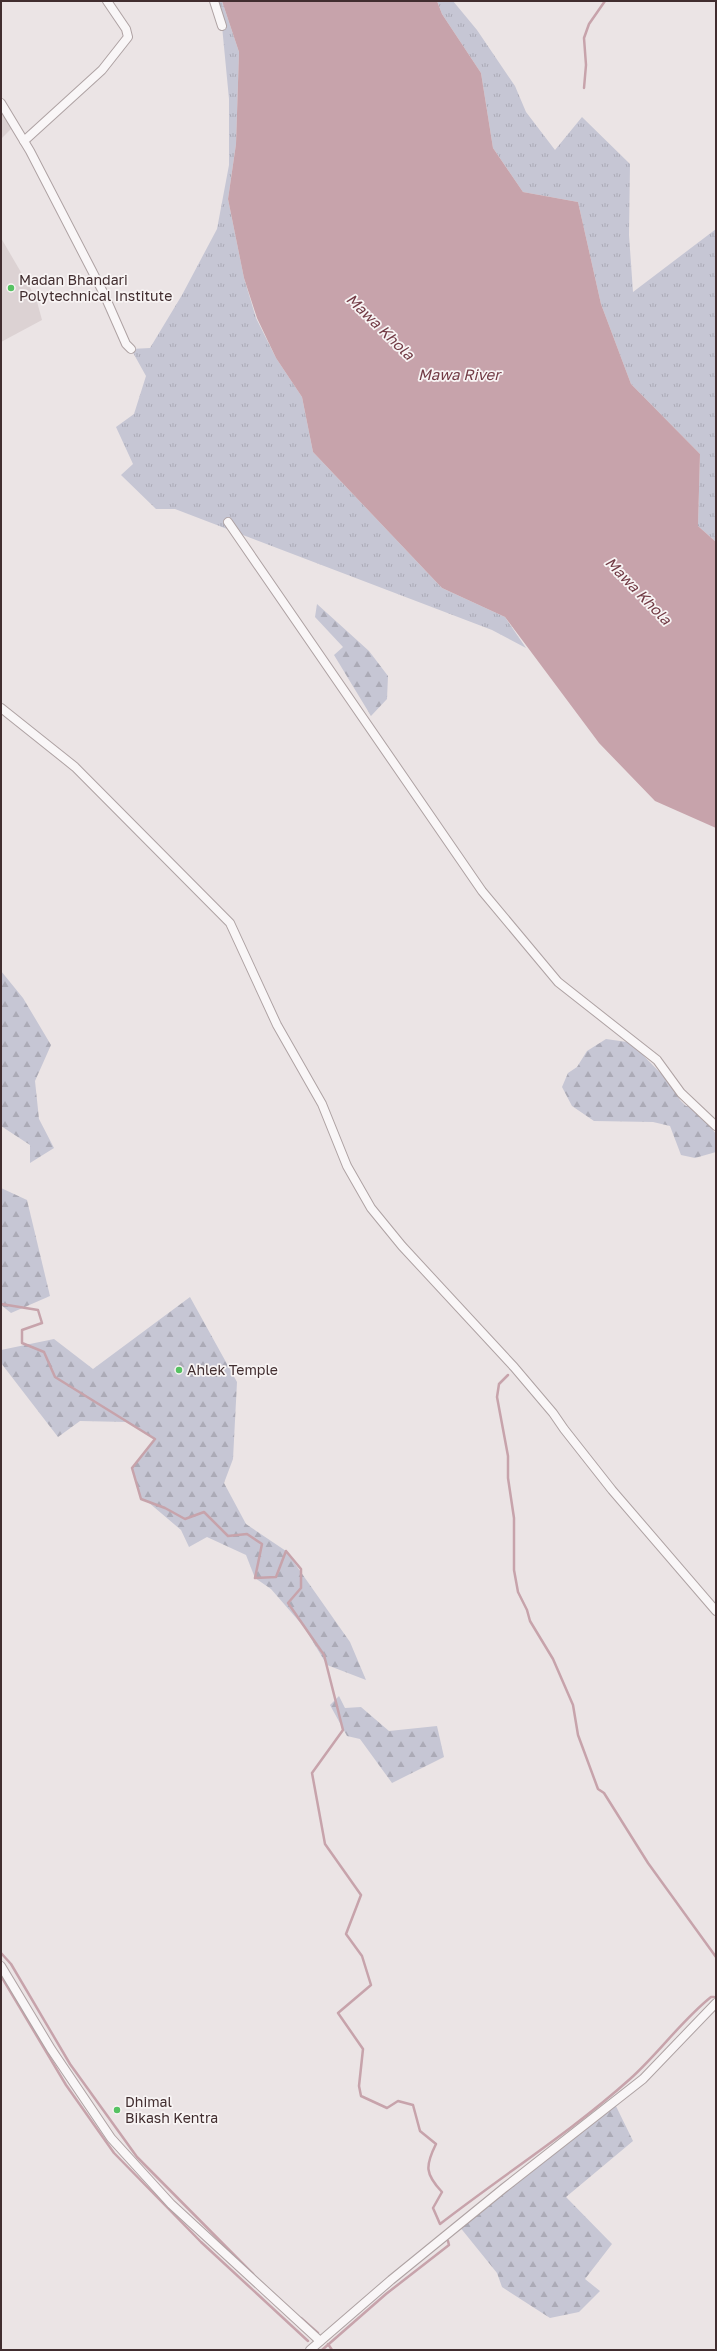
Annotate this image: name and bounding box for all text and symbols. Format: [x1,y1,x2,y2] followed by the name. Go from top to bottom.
[19,271,172,304] place label: Madan Bhandari Polytechnical Institute
[6,283,16,293] marker: Madan Bhandari Polytechnical Institute
[343,290,419,363] water label: Mawa Khola
[418,365,502,383] water label: Mawa River
[602,553,676,628] water label: Mawa Khola
[187,1361,278,1378] place label: Ahlek Temple
[174,1365,184,1375] marker: Ahlek Temple
[125,2093,218,2126] place label: Dhimal Bikash Kentra
[112,2105,122,2115] marker: Dhimal Bikash Kentra

